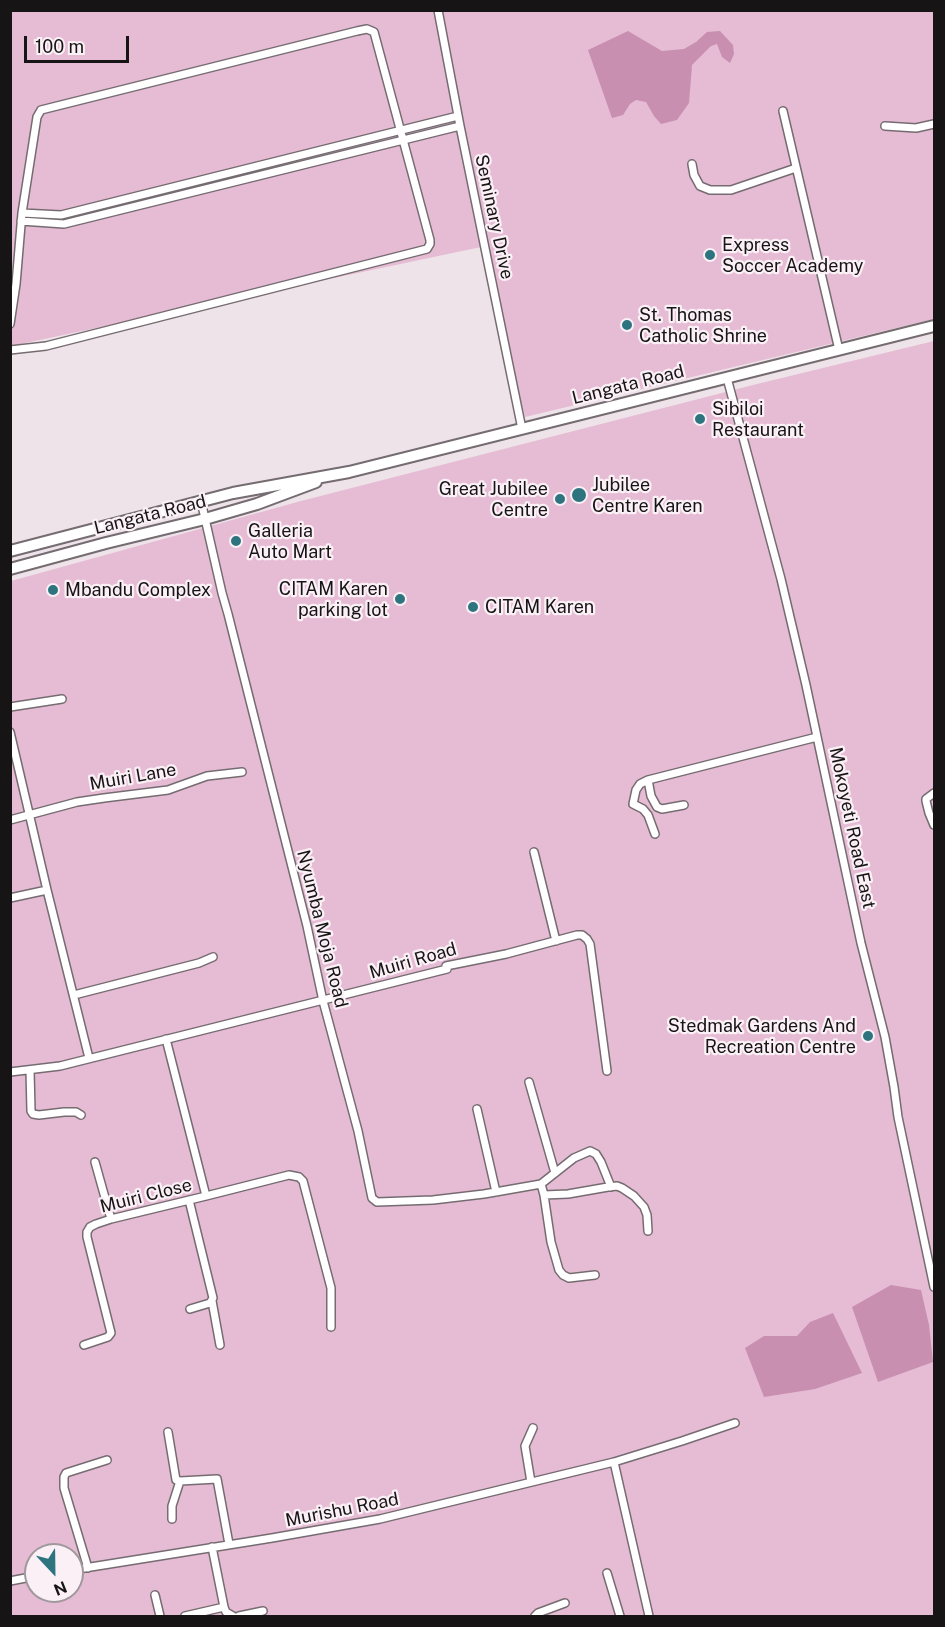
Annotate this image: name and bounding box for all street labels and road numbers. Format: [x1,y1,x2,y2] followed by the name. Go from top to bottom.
[470,153,518,281] street label: Seminary Drive
[570,361,686,409] street label: Langata Road
[92,491,208,539] street label: Langata Road
[824,745,880,911] street label: Mokoyeti Road East
[88,759,178,795] street label: Muiri Lane
[292,848,352,1010] street label: Nyumba Moja Road
[367,938,459,984] street label: Muiri Road
[98,1174,194,1218] street label: Muiri Close
[284,1488,400,1532] street label: Murishu Road

